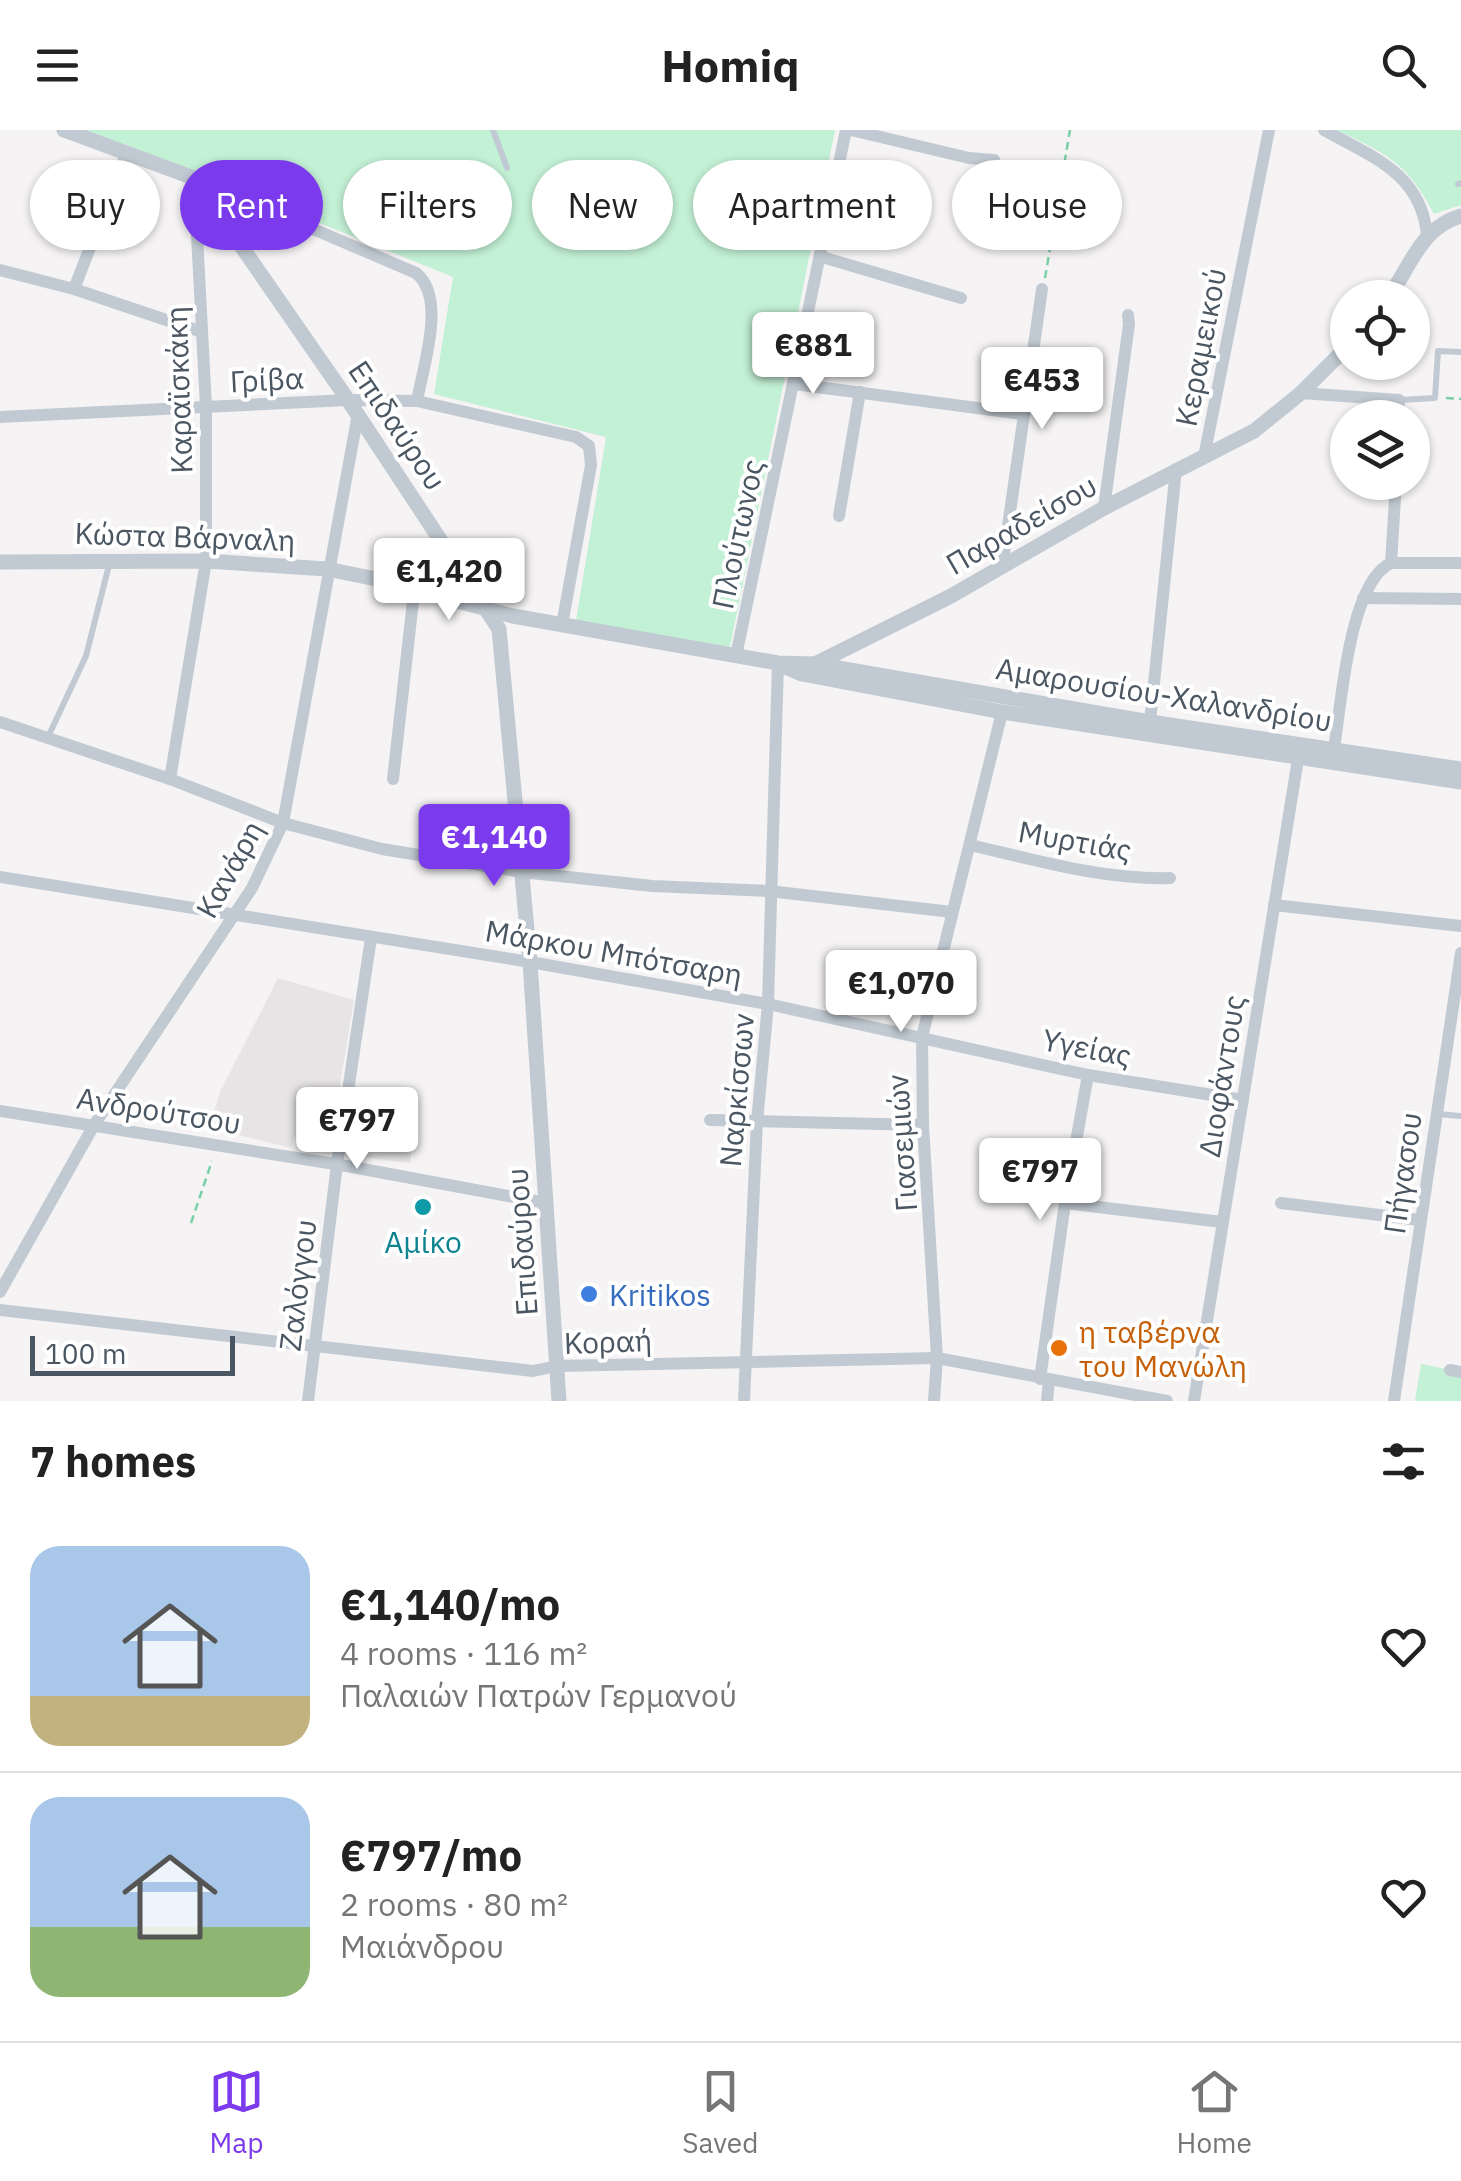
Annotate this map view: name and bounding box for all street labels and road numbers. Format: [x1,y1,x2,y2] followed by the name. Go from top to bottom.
[1166,264,1234,430] street label: Κεραμεικού
[156,306,200,474] street label: Καραϊσκάκη
[340,353,456,497] street label: Επιδαύρου
[229,358,305,400] street label: Γρίβα
[702,456,772,612] street label: Πλούτωνος
[938,465,1104,583] street label: Παραδείσου
[74,513,296,559] street label: Κώστα Βάρναλη
[993,648,1335,740] street label: Αμαρουσίου-Χαλανδρίου
[1015,811,1135,869] street label: Μυρτιάς
[186,813,272,925] street label: Κανάρη
[482,910,746,994] street label: Μάρκου Μπότσαρη
[1189,992,1253,1160] street label: Διοφάντους
[710,1012,762,1168] street label: Ναρκίσσων
[1039,1019,1135,1075] street label: Υγείας
[877,1073,925,1213] street label: Γιασεμιών
[74,1078,244,1142] street label: Ανδρούτσου
[1374,1110,1430,1236] street label: Πήγασου
[496,1167,546,1317] street label: Επιδαύρου
[270,1217,324,1353] street label: Ζαλόγγου
[563,1320,653,1362] street label: Κοραή

